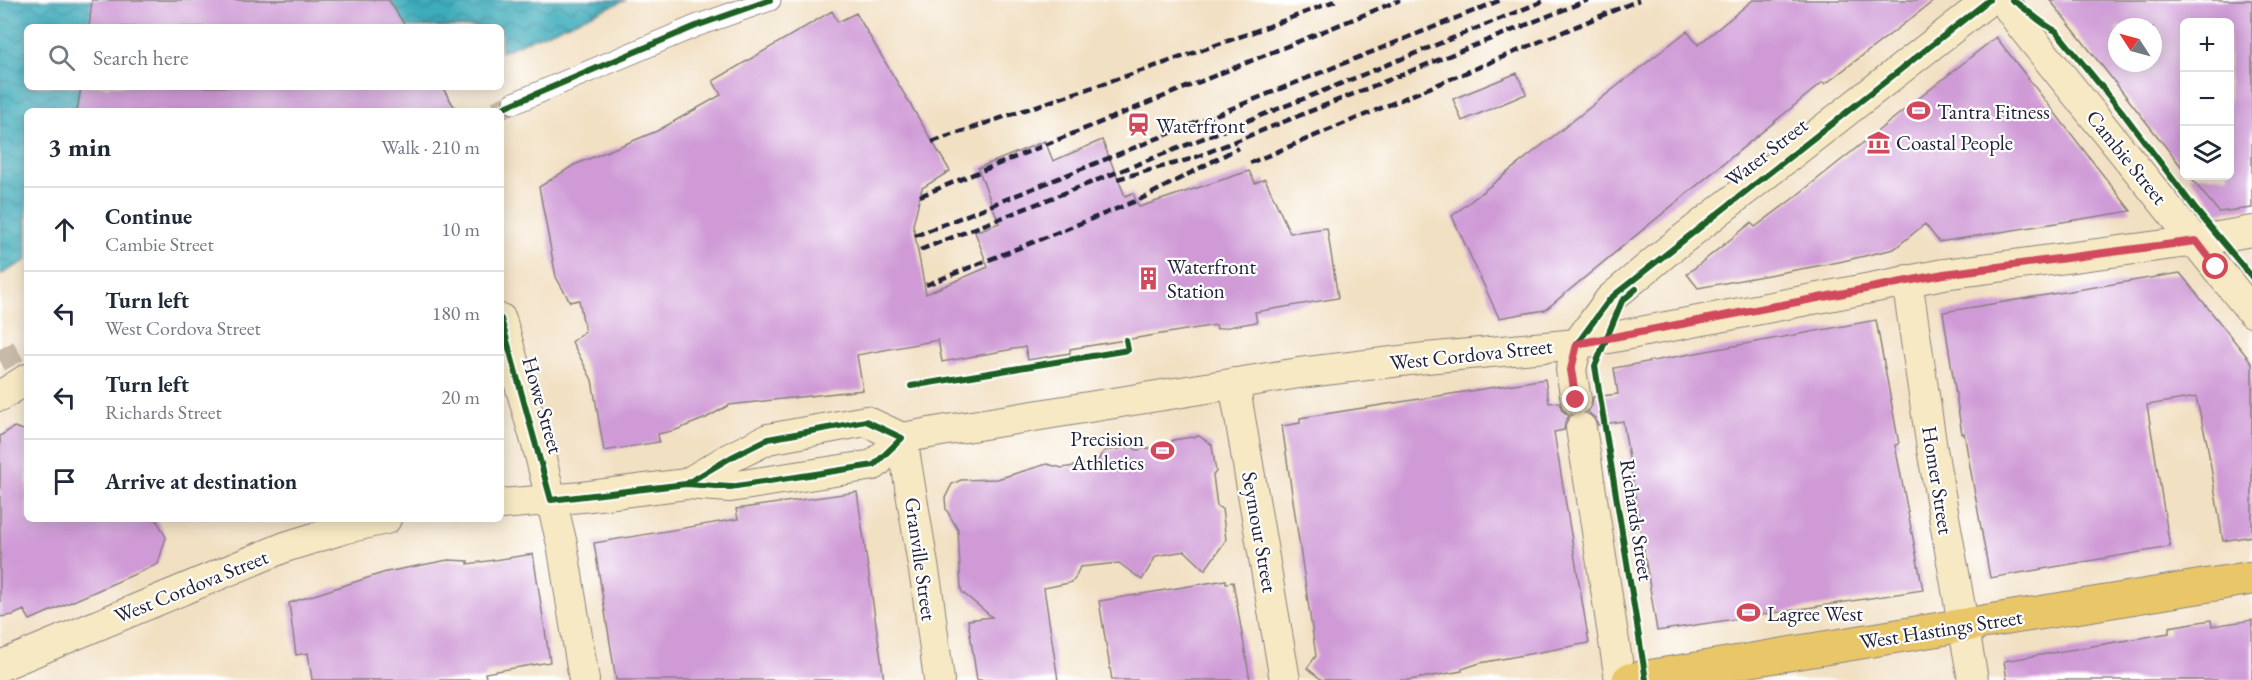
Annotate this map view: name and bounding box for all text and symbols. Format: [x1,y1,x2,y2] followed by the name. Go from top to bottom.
[2108,18,2162,72] north arrow
[2180,18,2234,180] map controls
[2180,18,2234,72] button: +
[24,24,504,90] search box
[45,41,78,74] icon: search
[93,43,188,72] text: Search here
[2180,72,2234,126] button: −
[1906,98,1932,124] sports icon: Tantra Fitness
[1937,98,2050,125] place label: Tantra Fitness
[2081,104,2174,210] street label: Cambie Street
[1719,111,1813,193] street label: Water Street
[1125,112,1151,138] station icon: Waterfront
[1156,112,1245,139] place label: Waterfront
[2180,126,2234,180] button: layers
[1865,129,1891,155] museum icon: Coastal People
[1896,129,2013,156] place label: Coastal People
[48,130,111,164] text: 3 min
[381,134,480,160] text: Walk · 210 m
[105,202,192,231] text: Continue
[48,213,81,246] icon: ahead
[441,216,480,242] text: 10 m
[105,231,214,257] text: Cambie Street
[1167,253,1256,304] place label: Waterfront Station
[2202,253,2228,279] route start
[1136,265,1162,291] building icon: Waterfront Station
[105,286,189,315] text: Turn left
[48,297,81,330] icon: left
[432,300,480,326] text: 180 m
[105,315,261,341] text: West Cordova Street
[1388,332,1554,376] street label: West Cordova Street
[516,353,570,457] street label: Howe Street
[105,370,189,399] text: Turn left
[48,381,81,414] icon: left
[441,384,480,410] text: 20 m
[1562,386,1588,412] route end
[105,399,222,425] text: Richards Street
[1916,424,1960,536] street label: Homer Street
[1070,425,1144,476] place label: Precision Athletics
[1149,437,1175,463] sports icon: Precision Athletics
[1614,457,1660,583] street label: Richards Street
[48,465,81,498] icon: arrive
[105,467,297,496] text: Arrive at destination
[1236,469,1284,595] street label: Seymour Street
[899,496,943,623] street label: Granville Street
[110,543,272,629] street label: West Cordova Street
[1736,600,1762,626] sports icon: Lagree West
[1767,600,1863,627] place label: Lagree West
[1858,603,2025,655] street label: West Hastings Street

